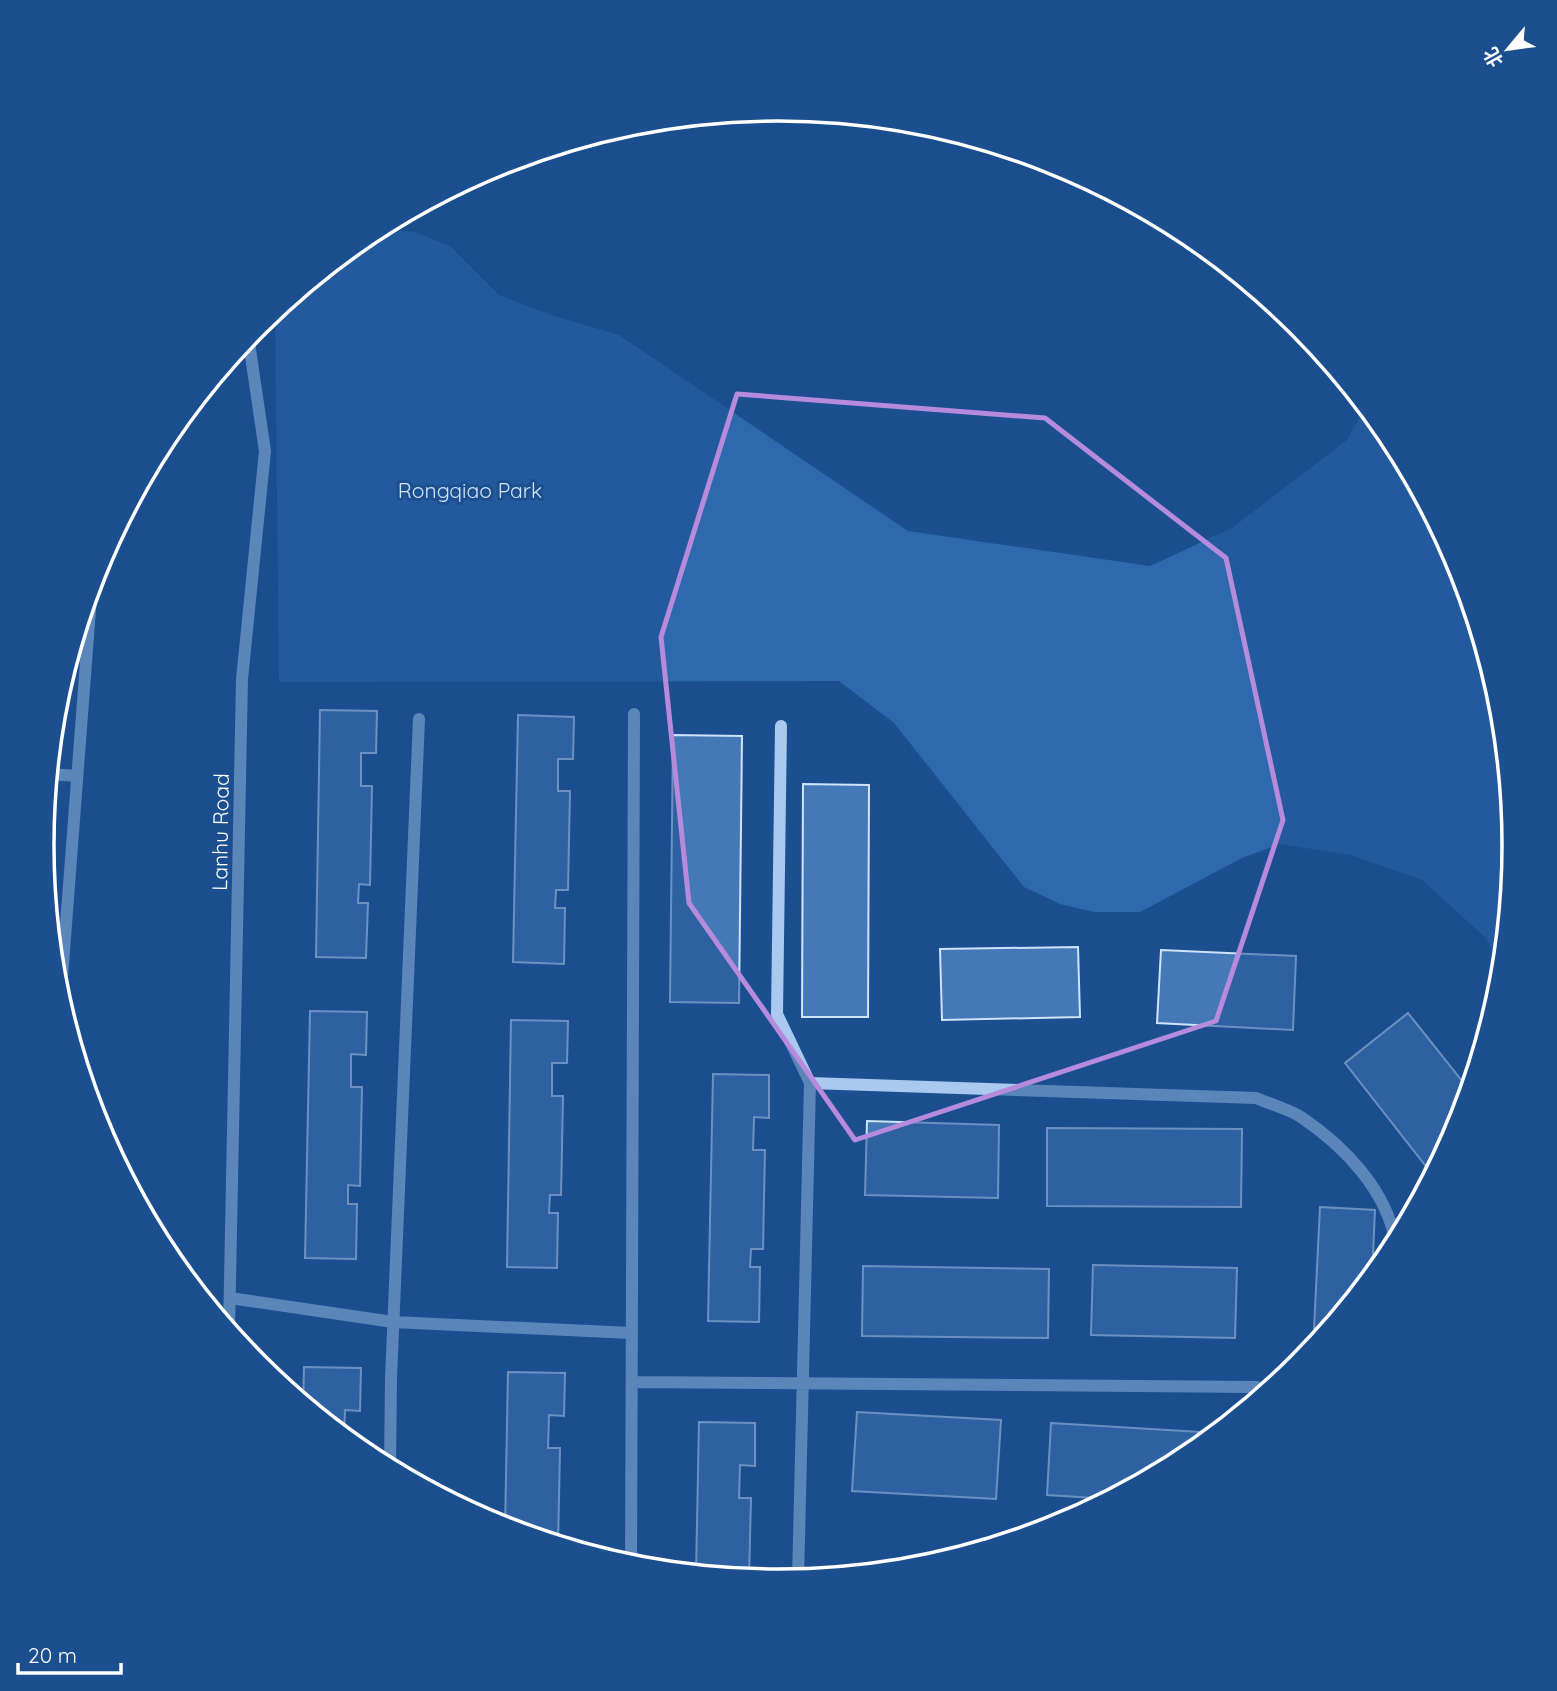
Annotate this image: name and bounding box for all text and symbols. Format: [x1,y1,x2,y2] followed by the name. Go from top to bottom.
[1473,14,1543,84] north arrow
[1478,43,1508,71] text: 北
[398,477,542,503] park label: Rongqiao Park
[206,773,234,891] street label: Lanhu Road
[18,1632,121,1676] scale bar
[28,1642,77,1668] text: 20 m

